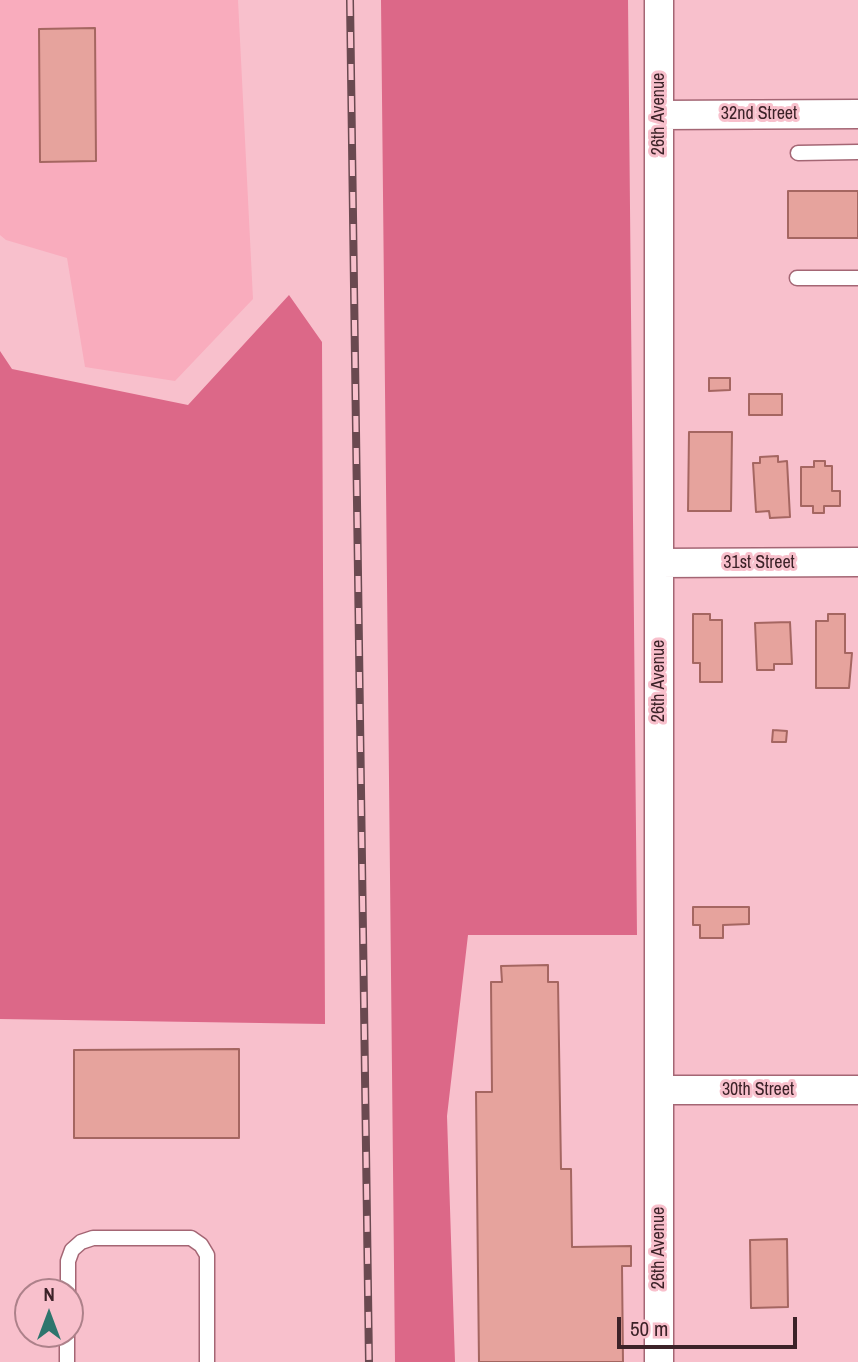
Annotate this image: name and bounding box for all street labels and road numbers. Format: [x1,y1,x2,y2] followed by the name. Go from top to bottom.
[648,73,670,155] street label: 26th Avenue
[721,103,797,125] street label: 32nd Street
[723,552,795,574] street label: 31st Street
[648,640,670,722] street label: 26th Avenue
[722,1079,794,1101] street label: 30th Street
[648,1207,670,1289] street label: 26th Avenue

